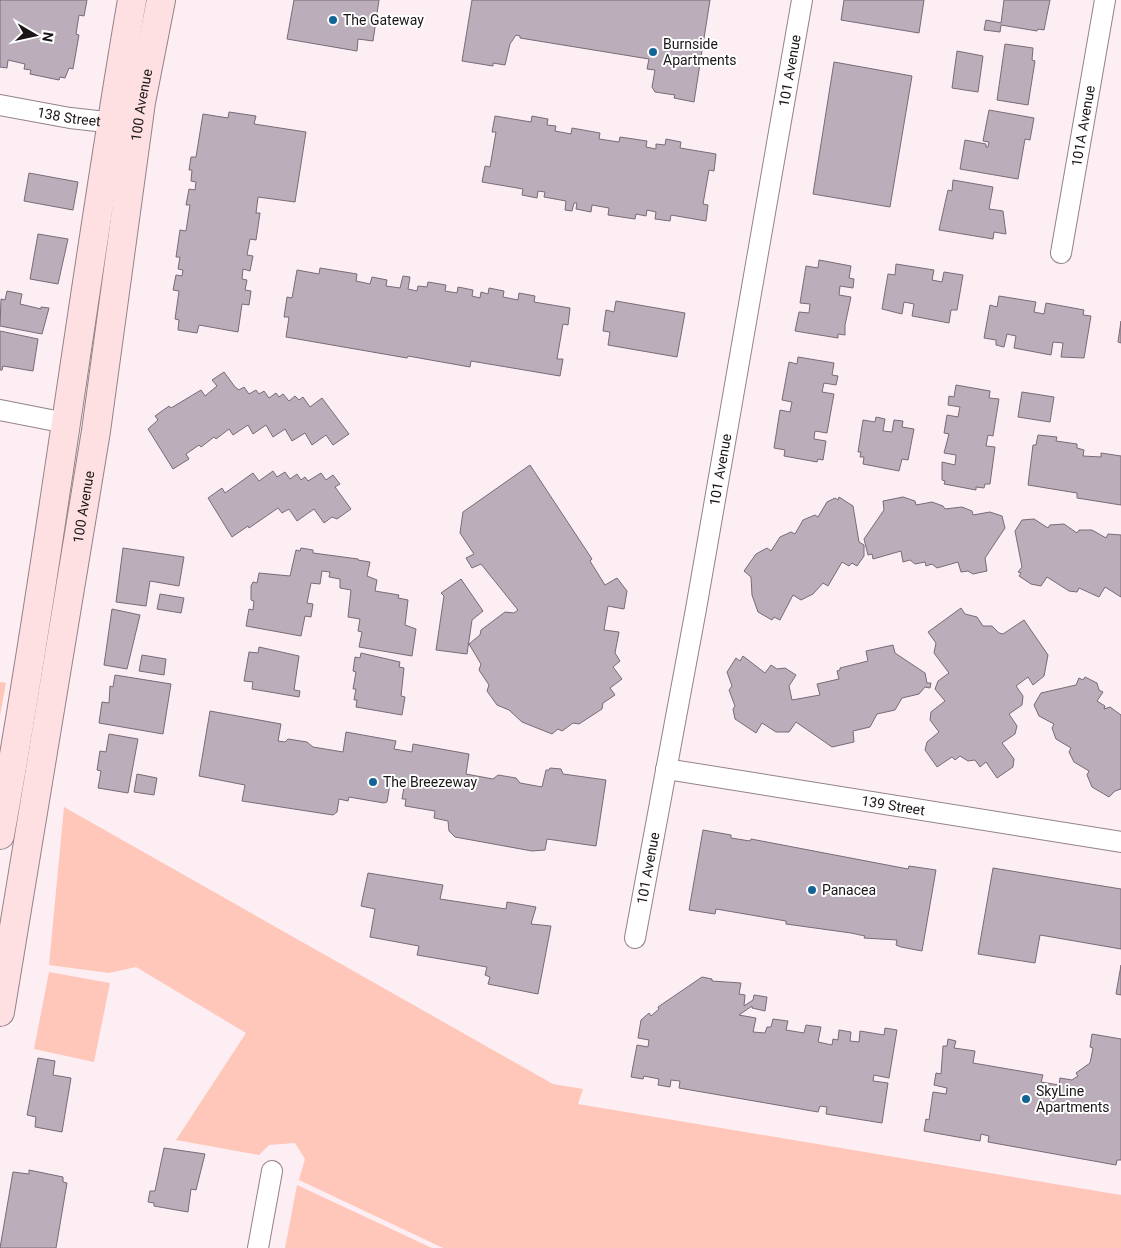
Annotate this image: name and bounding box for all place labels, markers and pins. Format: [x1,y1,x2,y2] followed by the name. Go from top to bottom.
[343,12,424,28] place label: The Gateway
[327,14,339,26] marker: The Gateway
[663,36,737,68] place label: Burnside Apartments
[647,46,659,58] marker: Burnside Apartments
[383,774,477,790] place label: The Breezeway
[367,776,379,788] marker: The Breezeway
[822,882,876,898] place label: Panacea
[806,884,818,896] marker: Panacea
[1036,1083,1110,1115] place label: SkyLine Apartments
[1020,1093,1032,1105] marker: SkyLine Apartments

